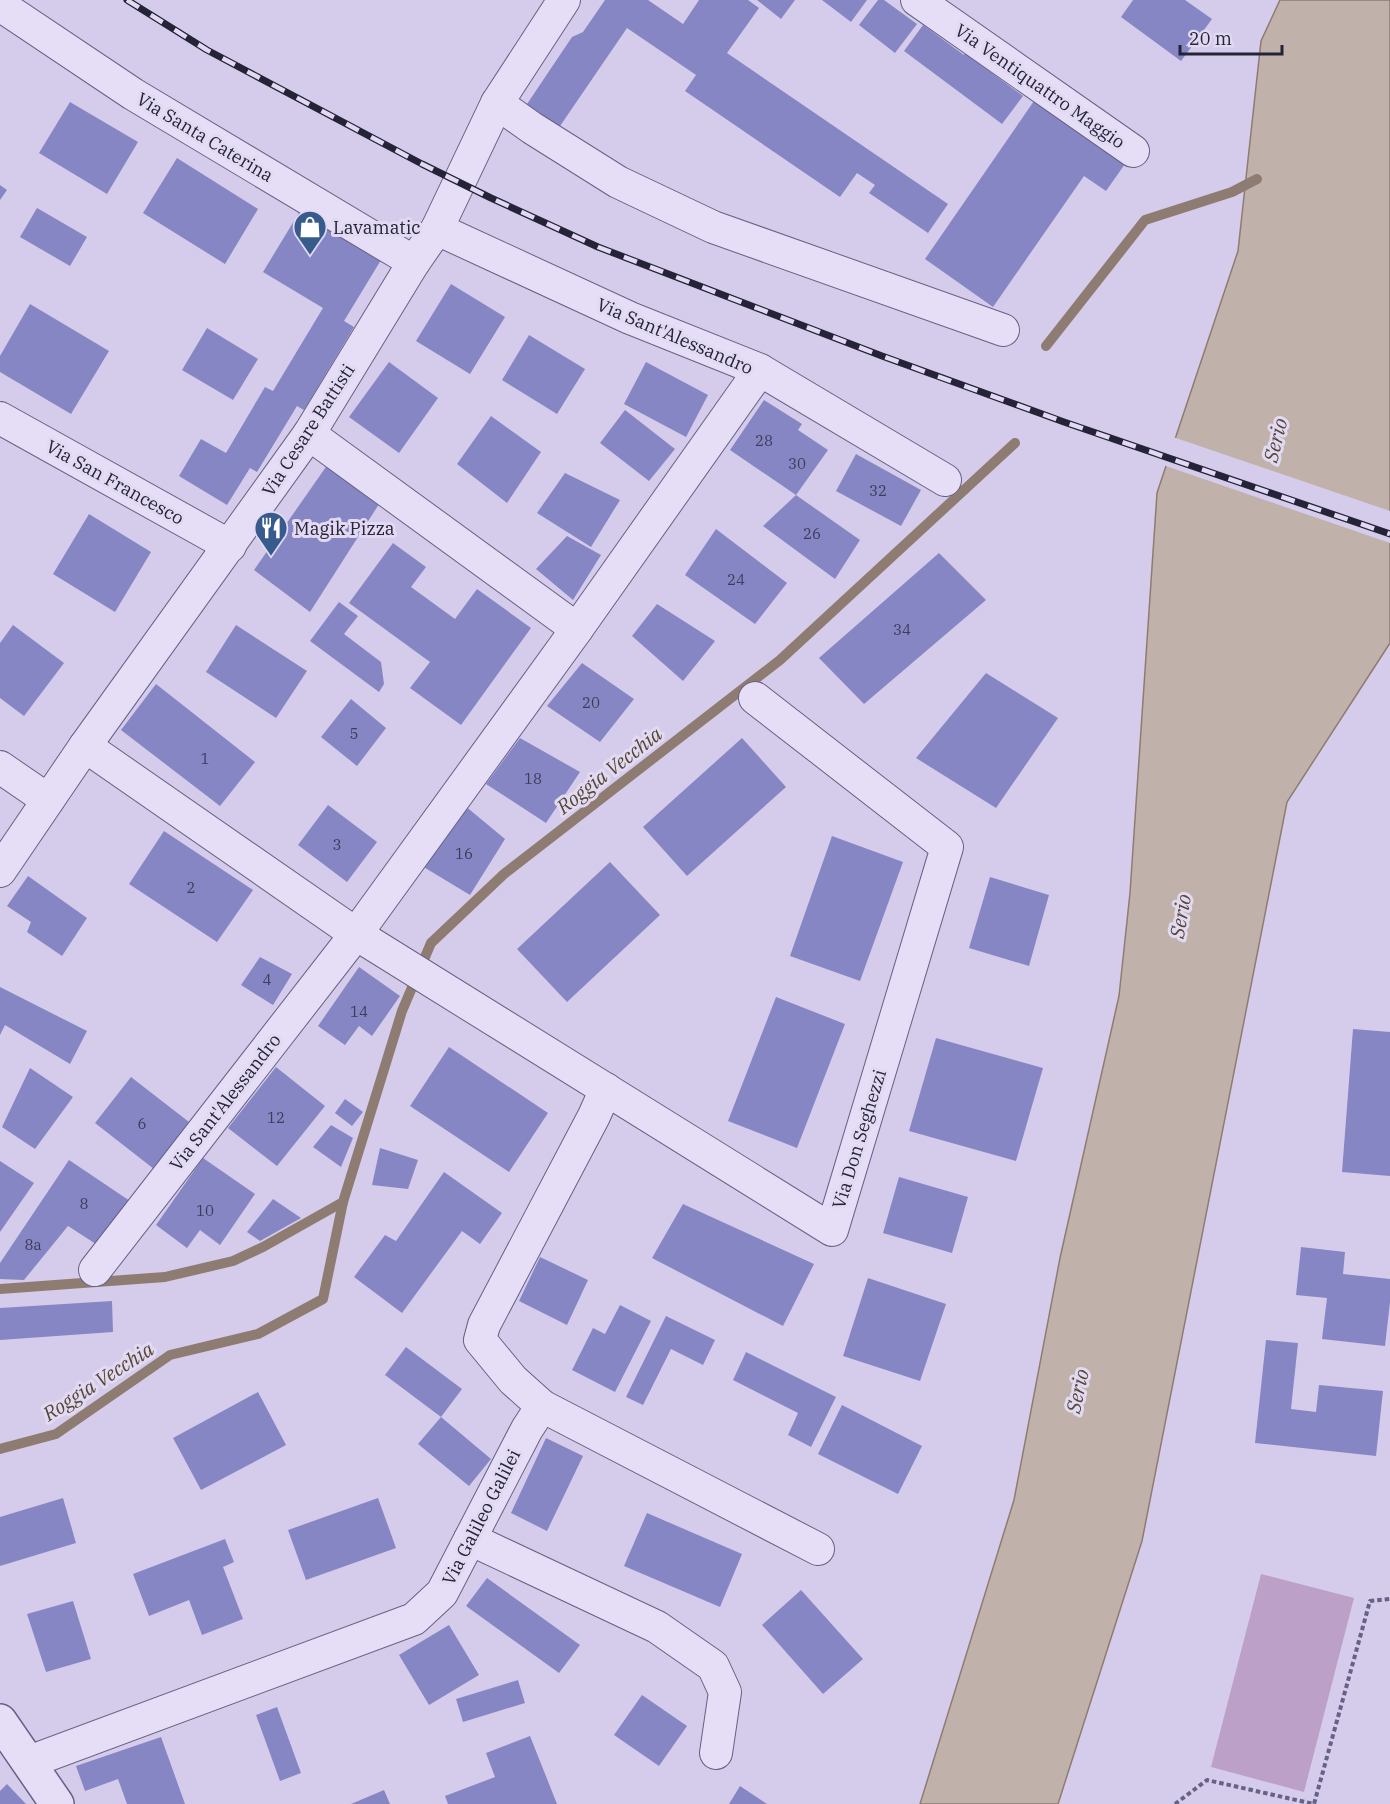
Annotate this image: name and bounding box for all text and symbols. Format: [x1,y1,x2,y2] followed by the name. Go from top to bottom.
[950,18,1130,154] street label: Via Ventiquattro Maggio
[1180,18,1282,56] scale bar
[1189,27,1232,50] text: 20 m
[132,87,278,187] street label: Via Santa Caterina
[292,209,328,256] shop icon: Lavamatic
[333,216,421,239] place label: Lavamatic
[593,293,757,379] street label: Via Sant'Alessandro
[257,359,360,501] street label: Via Cesare Battisti
[1256,415,1294,466] water label: Serio
[755,431,773,450] house number: 28
[42,435,188,529] street label: Via San Francesco
[788,454,806,473] house number: 30
[869,481,887,500] house number: 32
[253,510,289,557] restaurant icon: Magik Pizza
[294,517,395,540] place label: Magik Pizza
[803,524,821,543] house number: 26
[727,570,745,589] house number: 24
[893,620,911,639] house number: 34
[582,693,600,712] house number: 20
[550,720,667,820] water label: Roggia Vecchia
[349,724,359,743] house number: 5
[200,749,210,768] house number: 1
[524,769,542,788] house number: 18
[332,835,342,854] house number: 3
[455,844,473,863] house number: 16
[186,878,196,897] house number: 2
[1163,892,1197,941] water label: Serio
[262,970,272,989] house number: 4
[350,1002,368,1021] house number: 14
[164,1029,286,1175] street label: Via Sant'Alessandro
[827,1066,891,1211] street label: Via Don Seghezzi
[267,1108,285,1127] house number: 12
[137,1114,147,1133] house number: 6
[79,1194,89,1213] house number: 8
[196,1201,214,1220] house number: 10
[24,1235,42,1254] house number: 8a
[37,1335,159,1427] water label: Roggia Vecchia
[1059,1366,1095,1417] water label: Serio
[437,1445,525,1589] street label: Via Galileo Galilei

